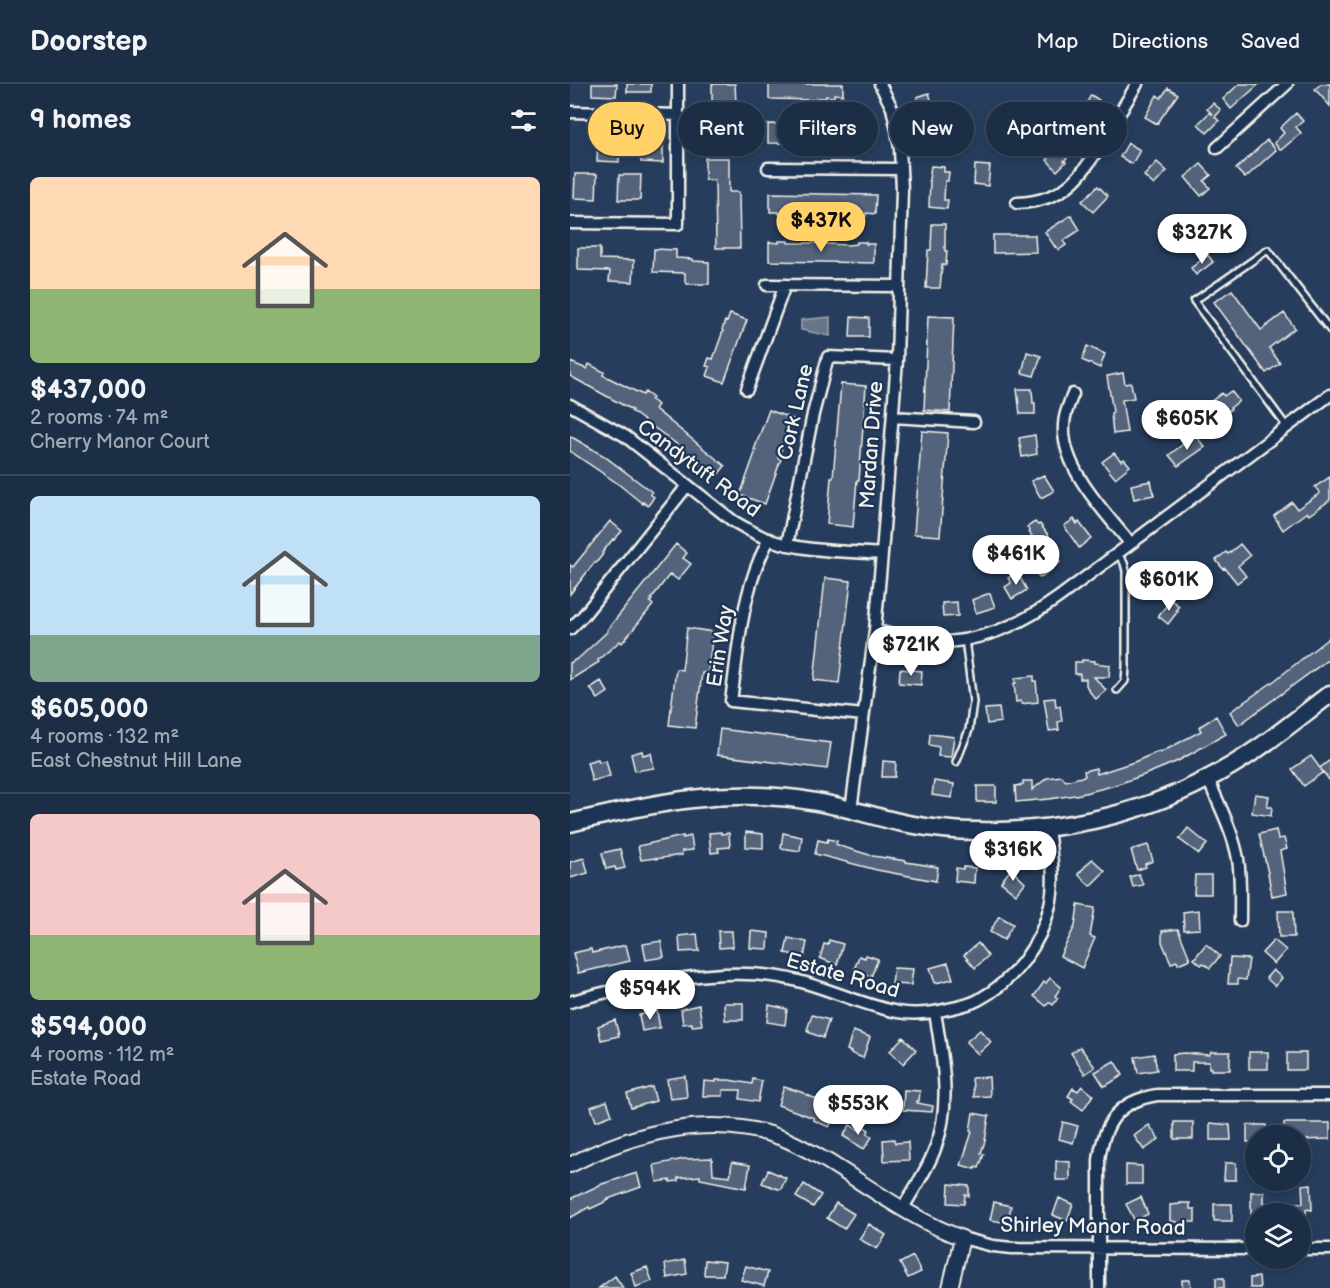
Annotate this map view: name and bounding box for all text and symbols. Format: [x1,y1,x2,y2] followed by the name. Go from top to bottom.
[30,25,147,58] text: Doorstep
[1036,29,1079,54] text: Map
[1112,29,1208,54] text: Directions
[1241,29,1300,54] text: Saved
[588,102,666,156] chip: Buy
[678,102,765,156] chip: Rent
[777,102,878,156] chip: Filters
[890,102,974,156] chip: New
[986,102,1127,156] chip: Apartment
[507,104,540,137] icon: filters
[30,105,131,136] text: 9 homes
[779,202,863,253] pin: $437K
[790,209,852,233] text: $437K
[1160,214,1244,265] pin: $327K
[231,216,339,324] icon: home
[1172,221,1232,245] text: $327K
[772,362,819,463] street label: Cork Lane
[30,375,146,406] text: $437,000
[855,380,888,510] street label: Mardan Drive
[1145,400,1229,451] pin: $605K
[30,406,168,430] text: 2 rooms · 74 m²
[1156,407,1218,431] text: $605K
[632,414,765,523] street label: Candytuft Road
[30,430,210,454] text: Cherry Manor Court
[231,535,339,643] icon: home
[974,535,1058,586] pin: $461K
[986,542,1046,566] text: $461K
[1127,561,1211,612] pin: $601K
[1139,568,1199,592] text: $601K
[702,603,739,689] street label: Erin Way
[869,626,953,677] pin: $721K
[882,633,940,657] text: $721K
[30,694,148,725] text: $605,000
[30,725,179,749] text: 4 rooms · 132 m²
[30,749,242,773] text: East Chestnut Hill Lane
[971,831,1055,882] pin: $316K
[984,838,1043,862] text: $316K
[231,853,339,961] icon: home
[783,947,902,1004] street label: Estate Road
[608,970,692,1021] pin: $594K
[619,977,681,1001] text: $594K
[30,1012,147,1043] text: $594,000
[30,1043,174,1067] text: 4 rooms · 112 m²
[30,1067,141,1091] text: Estate Road
[816,1085,900,1136] pin: $553K
[827,1092,889,1116] text: $553K
[1245,1125,1311,1269] map controls
[1245,1125,1311,1191] button: locate
[1245,1203,1311,1269] button: layers
[1000,1212,1186,1241] street label: Shirley Manor Road

